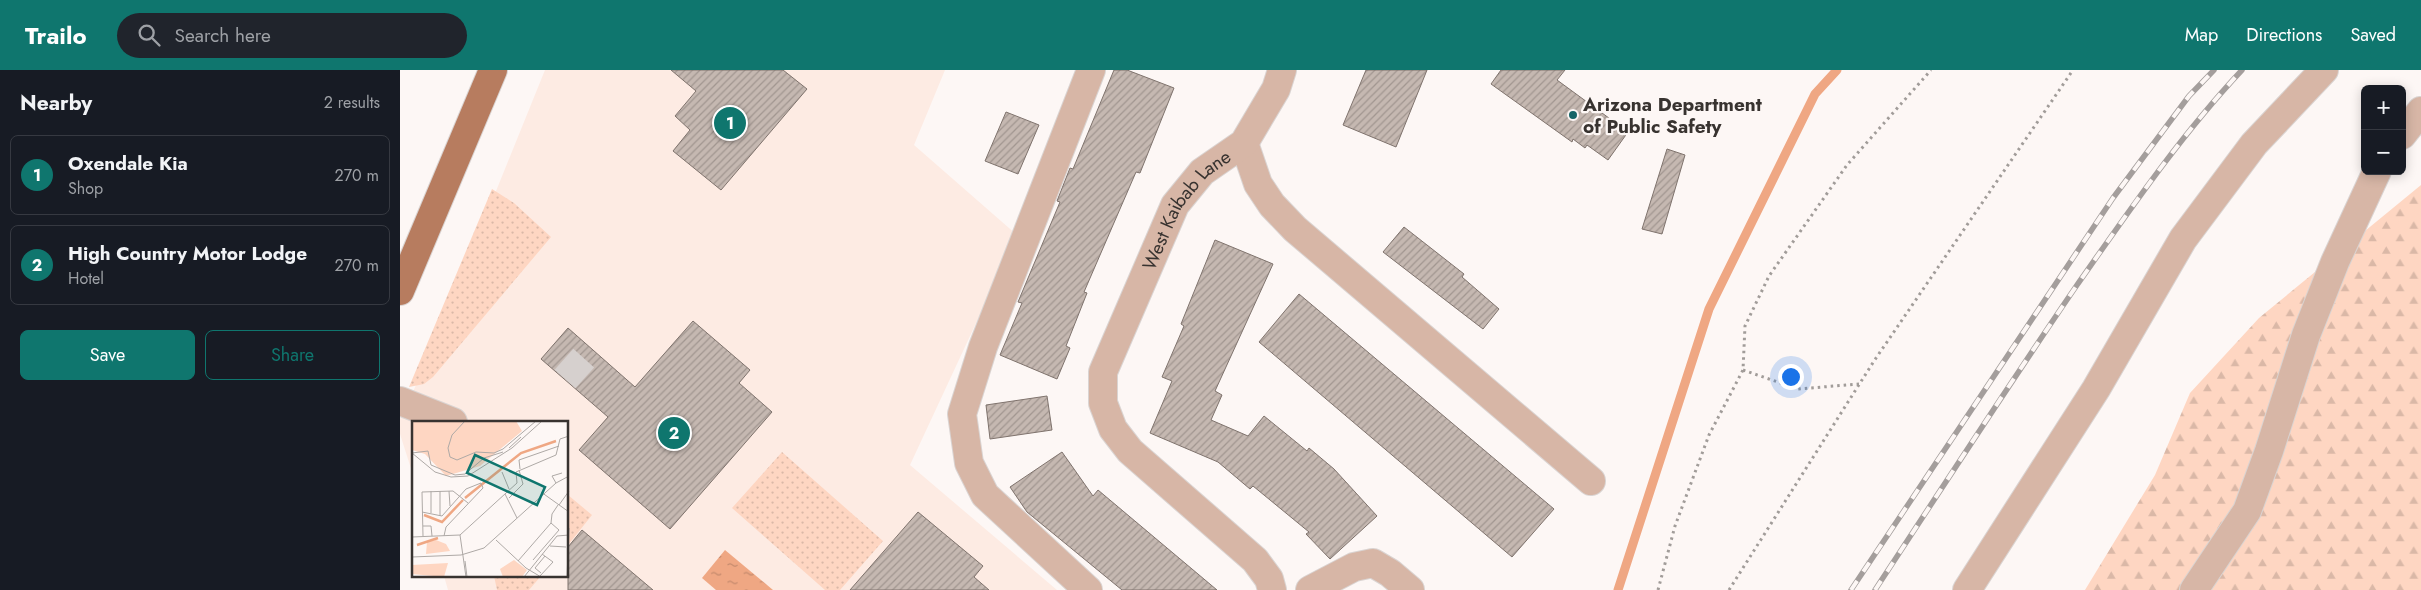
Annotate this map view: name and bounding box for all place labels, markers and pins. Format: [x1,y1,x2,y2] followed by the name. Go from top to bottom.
[1582,91,1762,140] place label: Arizona Department of Public Safety
[714,104,746,142] pin: 1
[1567,109,1579,121] marker: Arizona Department of Public Safety
[658,414,690,452] pin: 2

